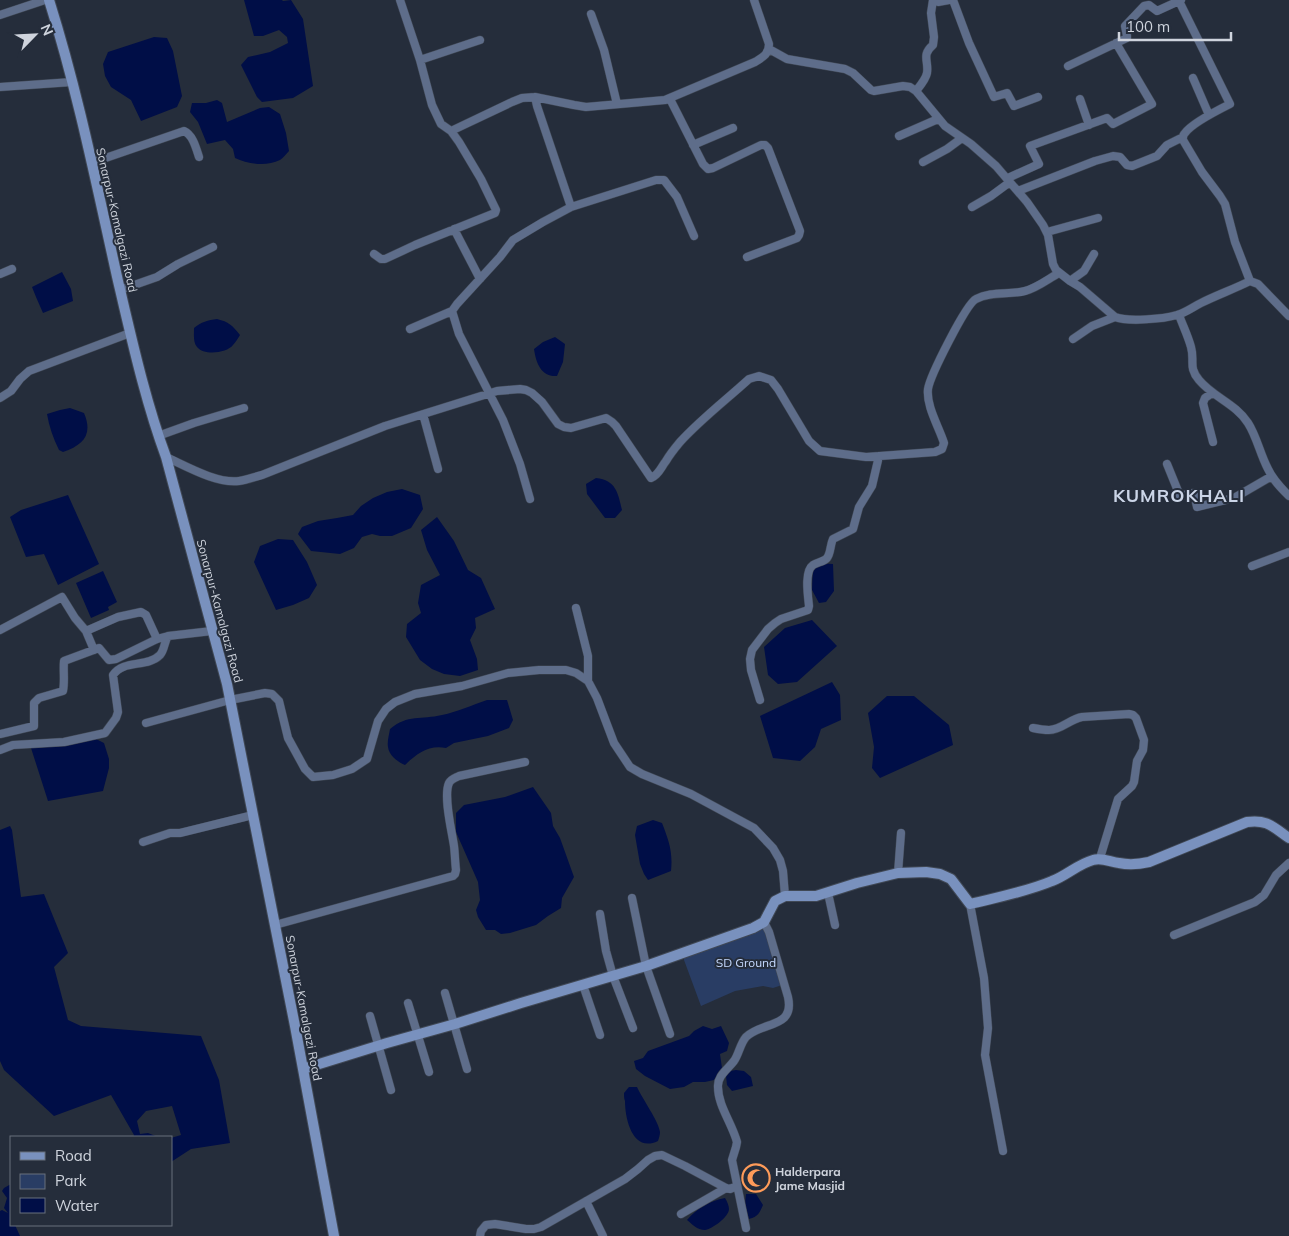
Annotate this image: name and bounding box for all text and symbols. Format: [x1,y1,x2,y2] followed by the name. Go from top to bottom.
[10,10,60,60] north arrow
[1119,10,1232,42] scale bar
[1126,17,1170,36] text: 100 m
[37,21,57,38] text: N
[93,146,141,294] street label: Sonarpur-Kamalgazi Road
[1113,484,1245,507] district label: KUMROKHALI
[194,538,246,684] street label: Sonarpur-Kamalgazi Road
[283,934,325,1082] street label: Sonarpur-Kamalgazi Road
[716,955,776,970] park label: SD Ground
[10,1136,172,1226] legend
[55,1146,92,1165] text: Road
[741,1163,771,1193] mosque icon: Halderpara Jame Masjid
[775,1164,845,1193] place label: Halderpara Jame Masjid
[55,1171,87,1190] text: Park
[55,1196,99,1215] text: Water

